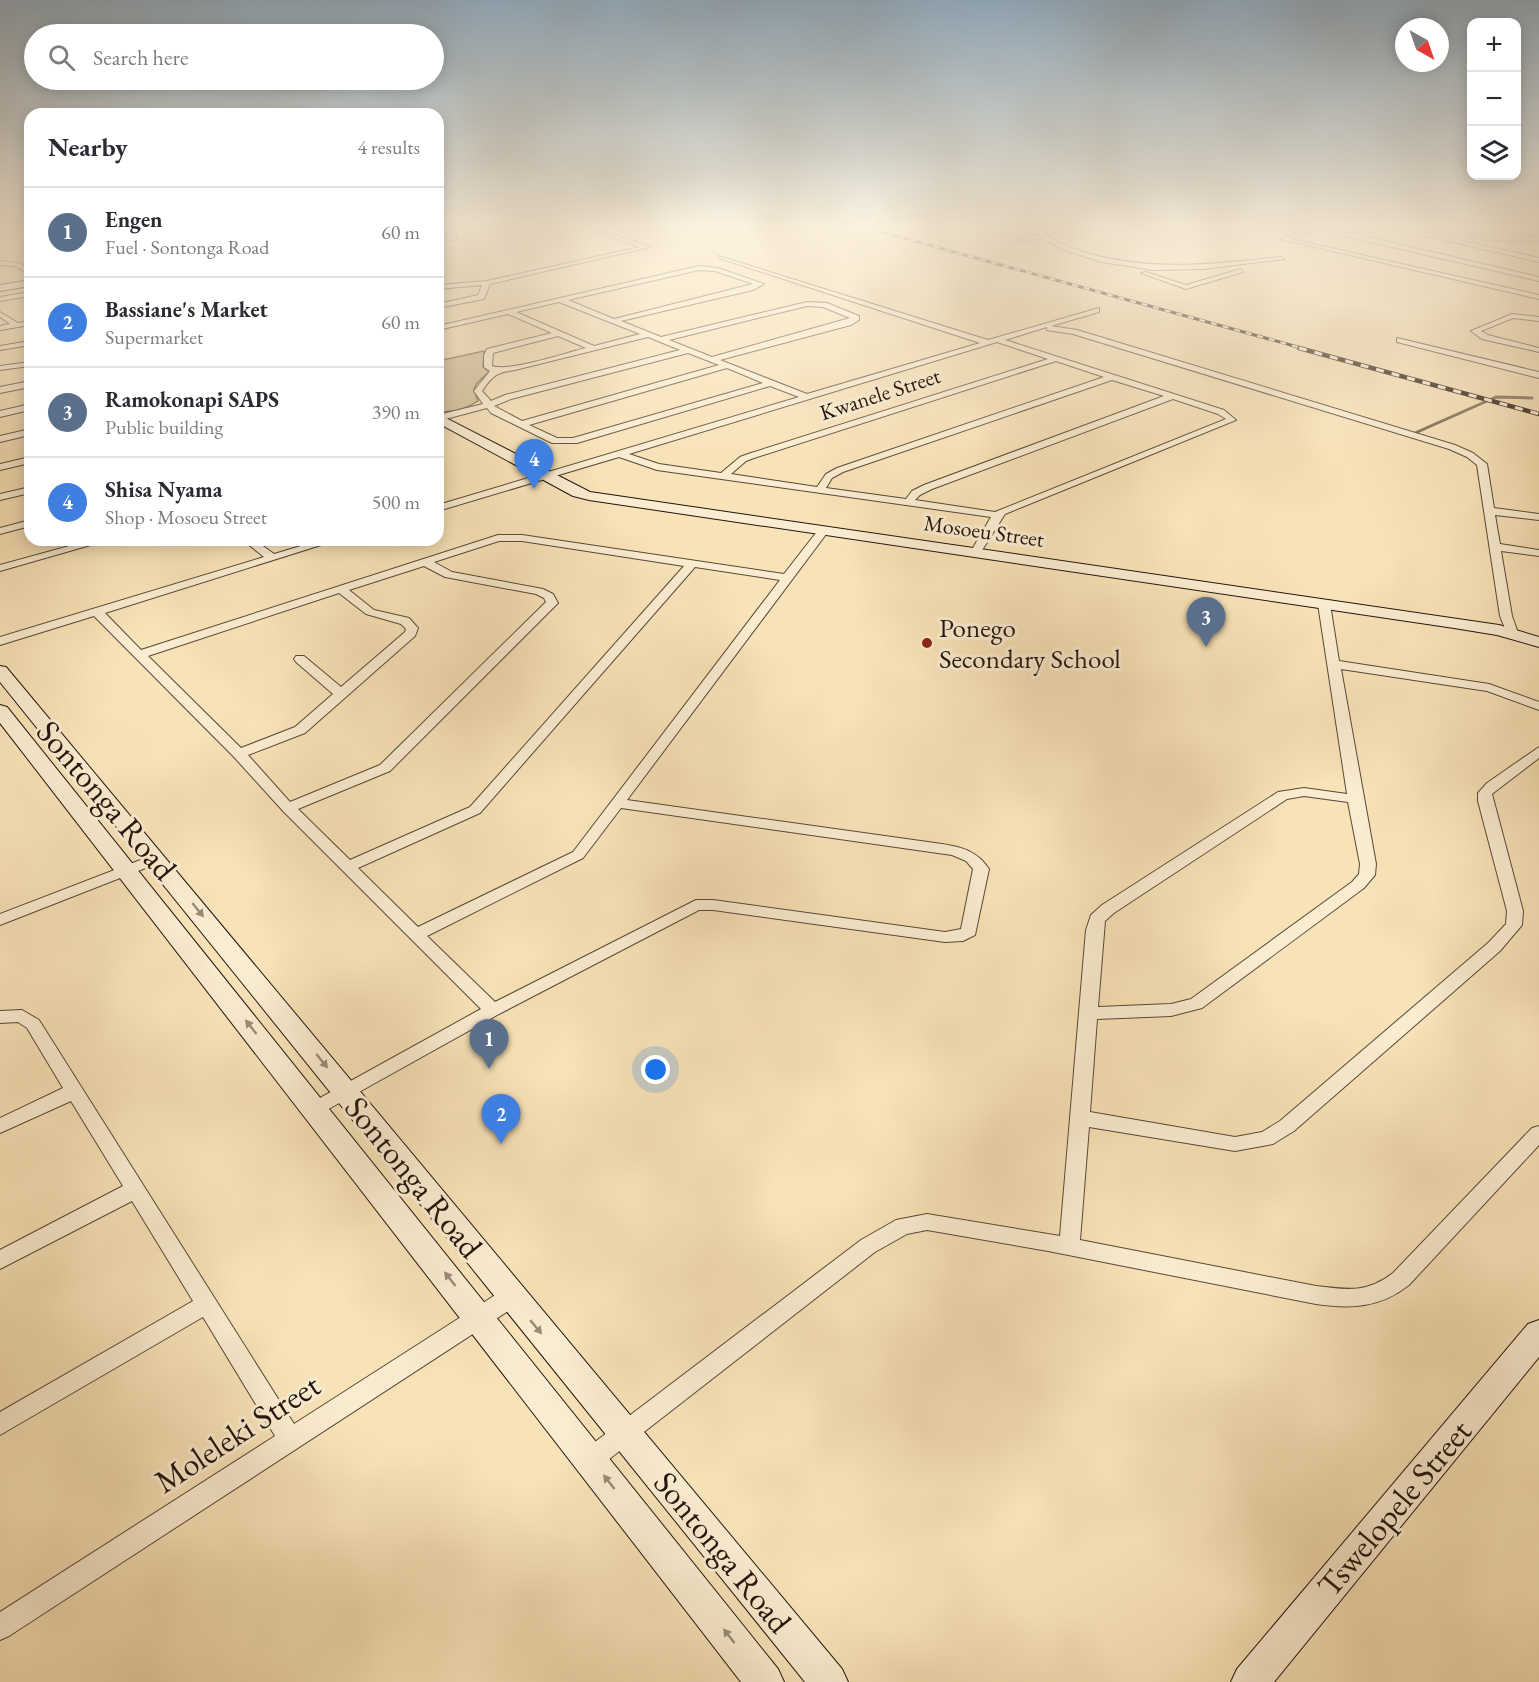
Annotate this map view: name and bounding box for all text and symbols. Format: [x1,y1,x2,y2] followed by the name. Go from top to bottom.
[1395,18,1449,72] north arrow
[1467,18,1521,180] map controls
[1467,18,1521,72] button: +
[24,24,444,90] search box
[45,41,78,74] icon: search
[93,43,188,72] text: Search here
[1467,72,1521,126] button: −
[1467,126,1521,180] button: layers
[48,130,128,164] text: Nearby
[357,134,420,160] text: 4 results
[105,205,163,234] text: Engen
[62,219,73,245] text: 1
[381,219,420,245] text: 60 m
[105,234,269,260] text: Fuel · Sontonga Road
[105,295,268,324] text: Bassiane's Market
[62,309,73,335] text: 2
[381,309,420,335] text: 60 m
[105,324,203,350] text: Supermarket
[816,361,944,427] street label: Kwanele Street
[105,385,279,414] text: Ramokonapi SAPS
[62,399,73,425] text: 3
[372,399,420,425] text: 390 m
[105,414,223,440] text: Public building
[514,440,554,489] pin: 4
[105,475,222,504] text: Shisa Nyama
[62,489,73,515] text: 4
[372,489,420,515] text: 500 m
[105,504,267,530] text: Shop · Mosoeu Street
[922,508,1046,554] street label: Mosoeu Street
[1186,598,1226,647] pin: 3
[939,610,1121,676] place label: Ponego Secondary School
[920,636,934,650] marker: Ponego Secondary School
[27,711,187,889] street label: Sontonga Road
[191,902,204,917] one-way arrow
[246,1020,258,1035] one-way arrow
[470,1020,508,1069] pin: 1
[315,1053,328,1069] one-way arrow
[641,1055,670,1084] your location
[335,1087,493,1267] street label: Sontonga Road
[482,1094,520,1144] pin: 2
[444,1272,456,1287] one-way arrow
[530,1319,543,1335] one-way arrow
[146,1363,329,1503] street label: Moleleki Street
[1307,1410,1481,1605] street label: Tswelopele Street
[644,1462,802,1642] street label: Sontonga Road
[603,1474,616,1490] one-way arrow
[723,1628,736,1644] one-way arrow

